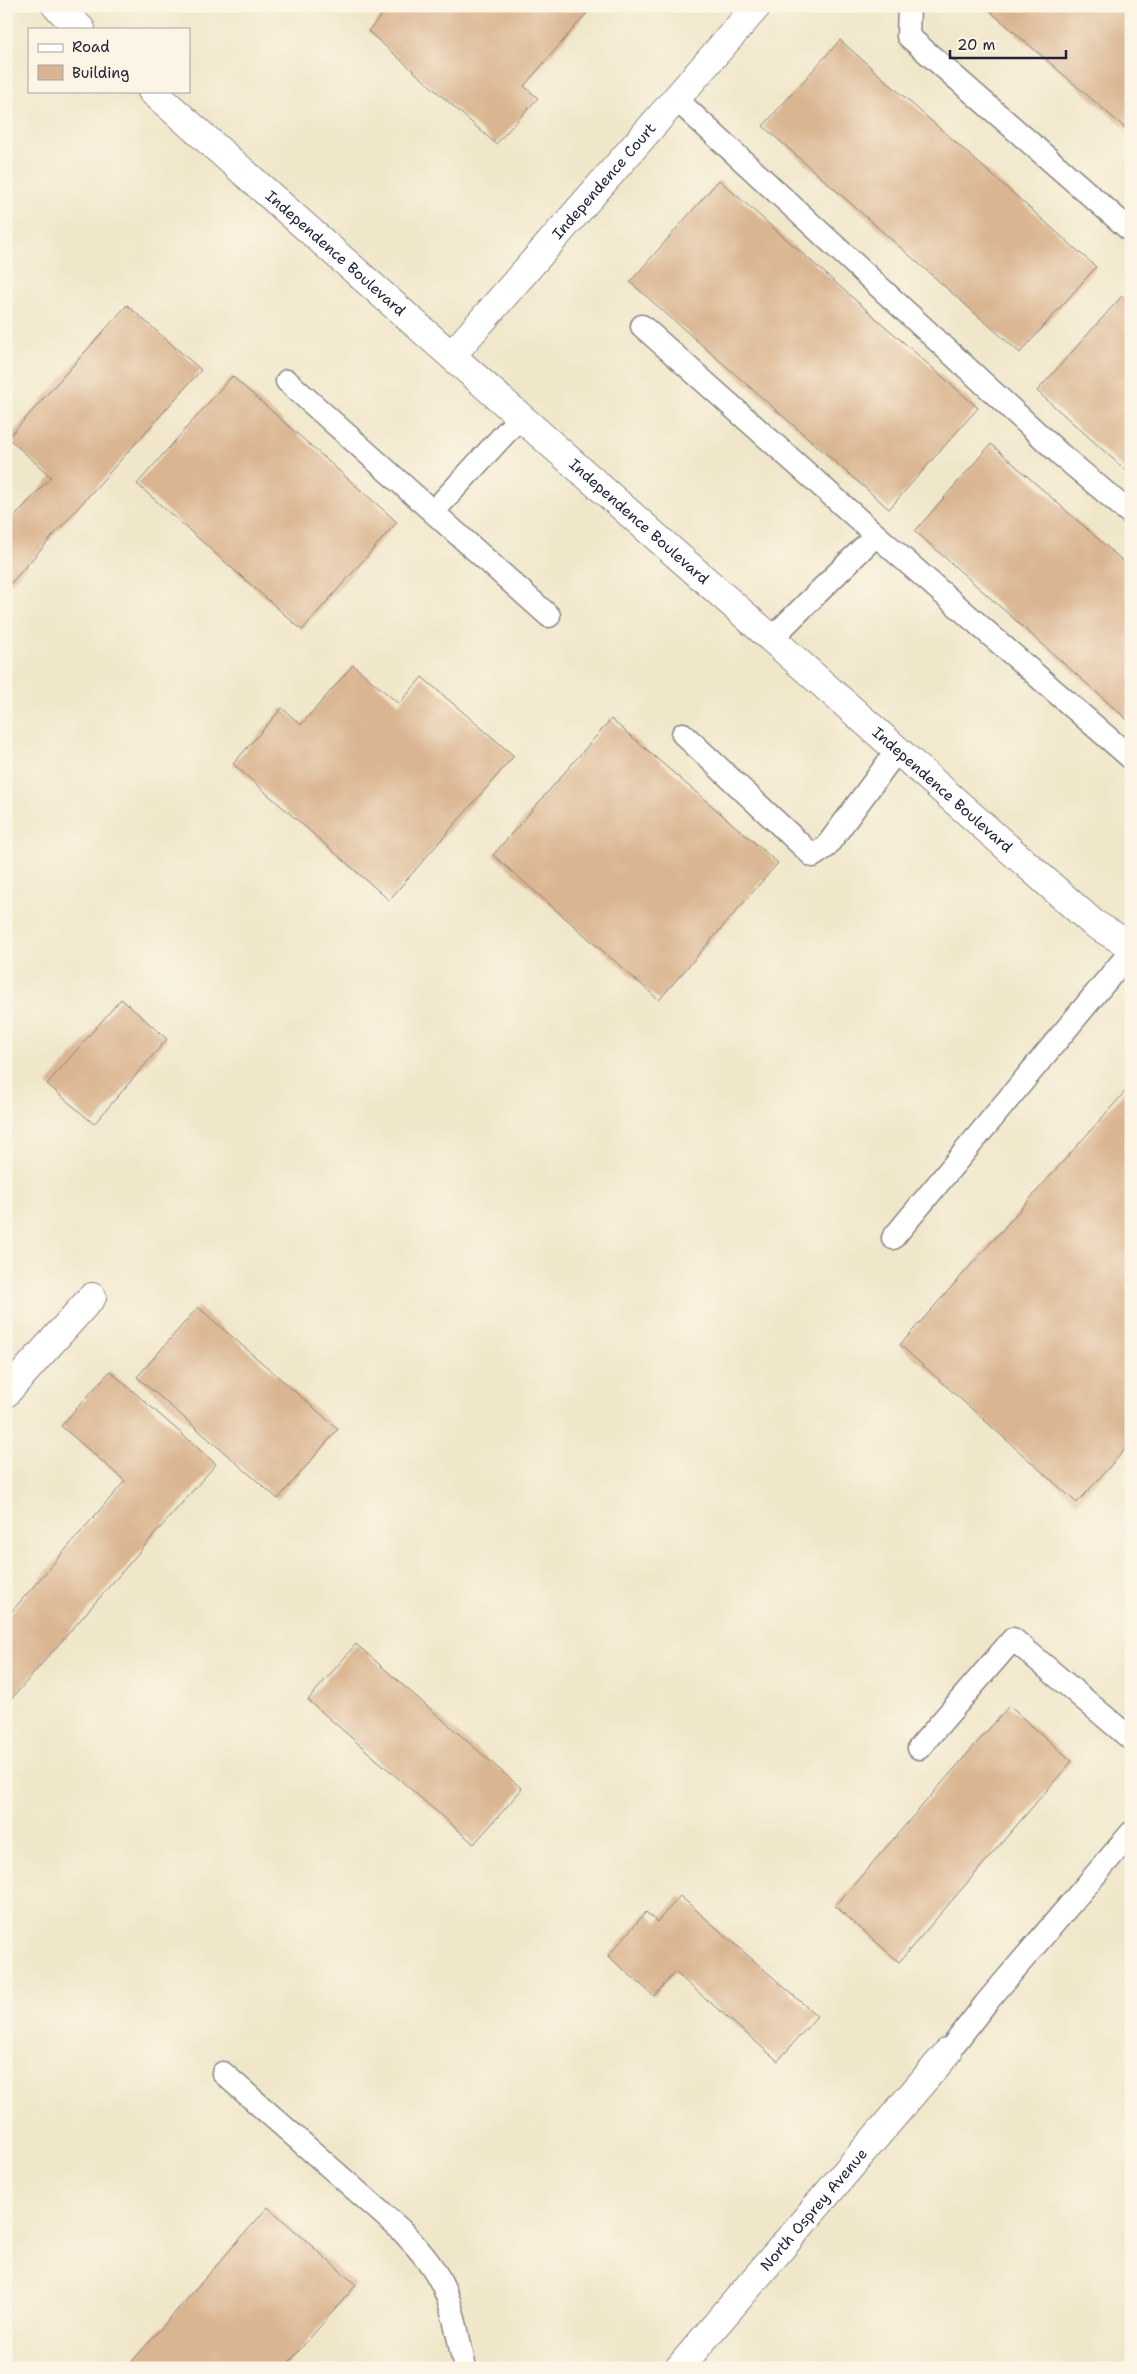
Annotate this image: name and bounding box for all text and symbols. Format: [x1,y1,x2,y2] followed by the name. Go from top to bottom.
[28,28,190,92] legend
[950,28,1066,60] scale bar
[957,35,996,55] text: 20 m
[72,37,110,57] text: Road
[72,63,129,83] text: Building
[548,119,660,243] street label: Independence Court
[261,186,410,321] street label: Independence Boulevard
[565,454,714,589] street label: Independence Boulevard
[868,722,1017,857] street label: Independence Boulevard
[756,2144,872,2275] street label: North Osprey Avenue

